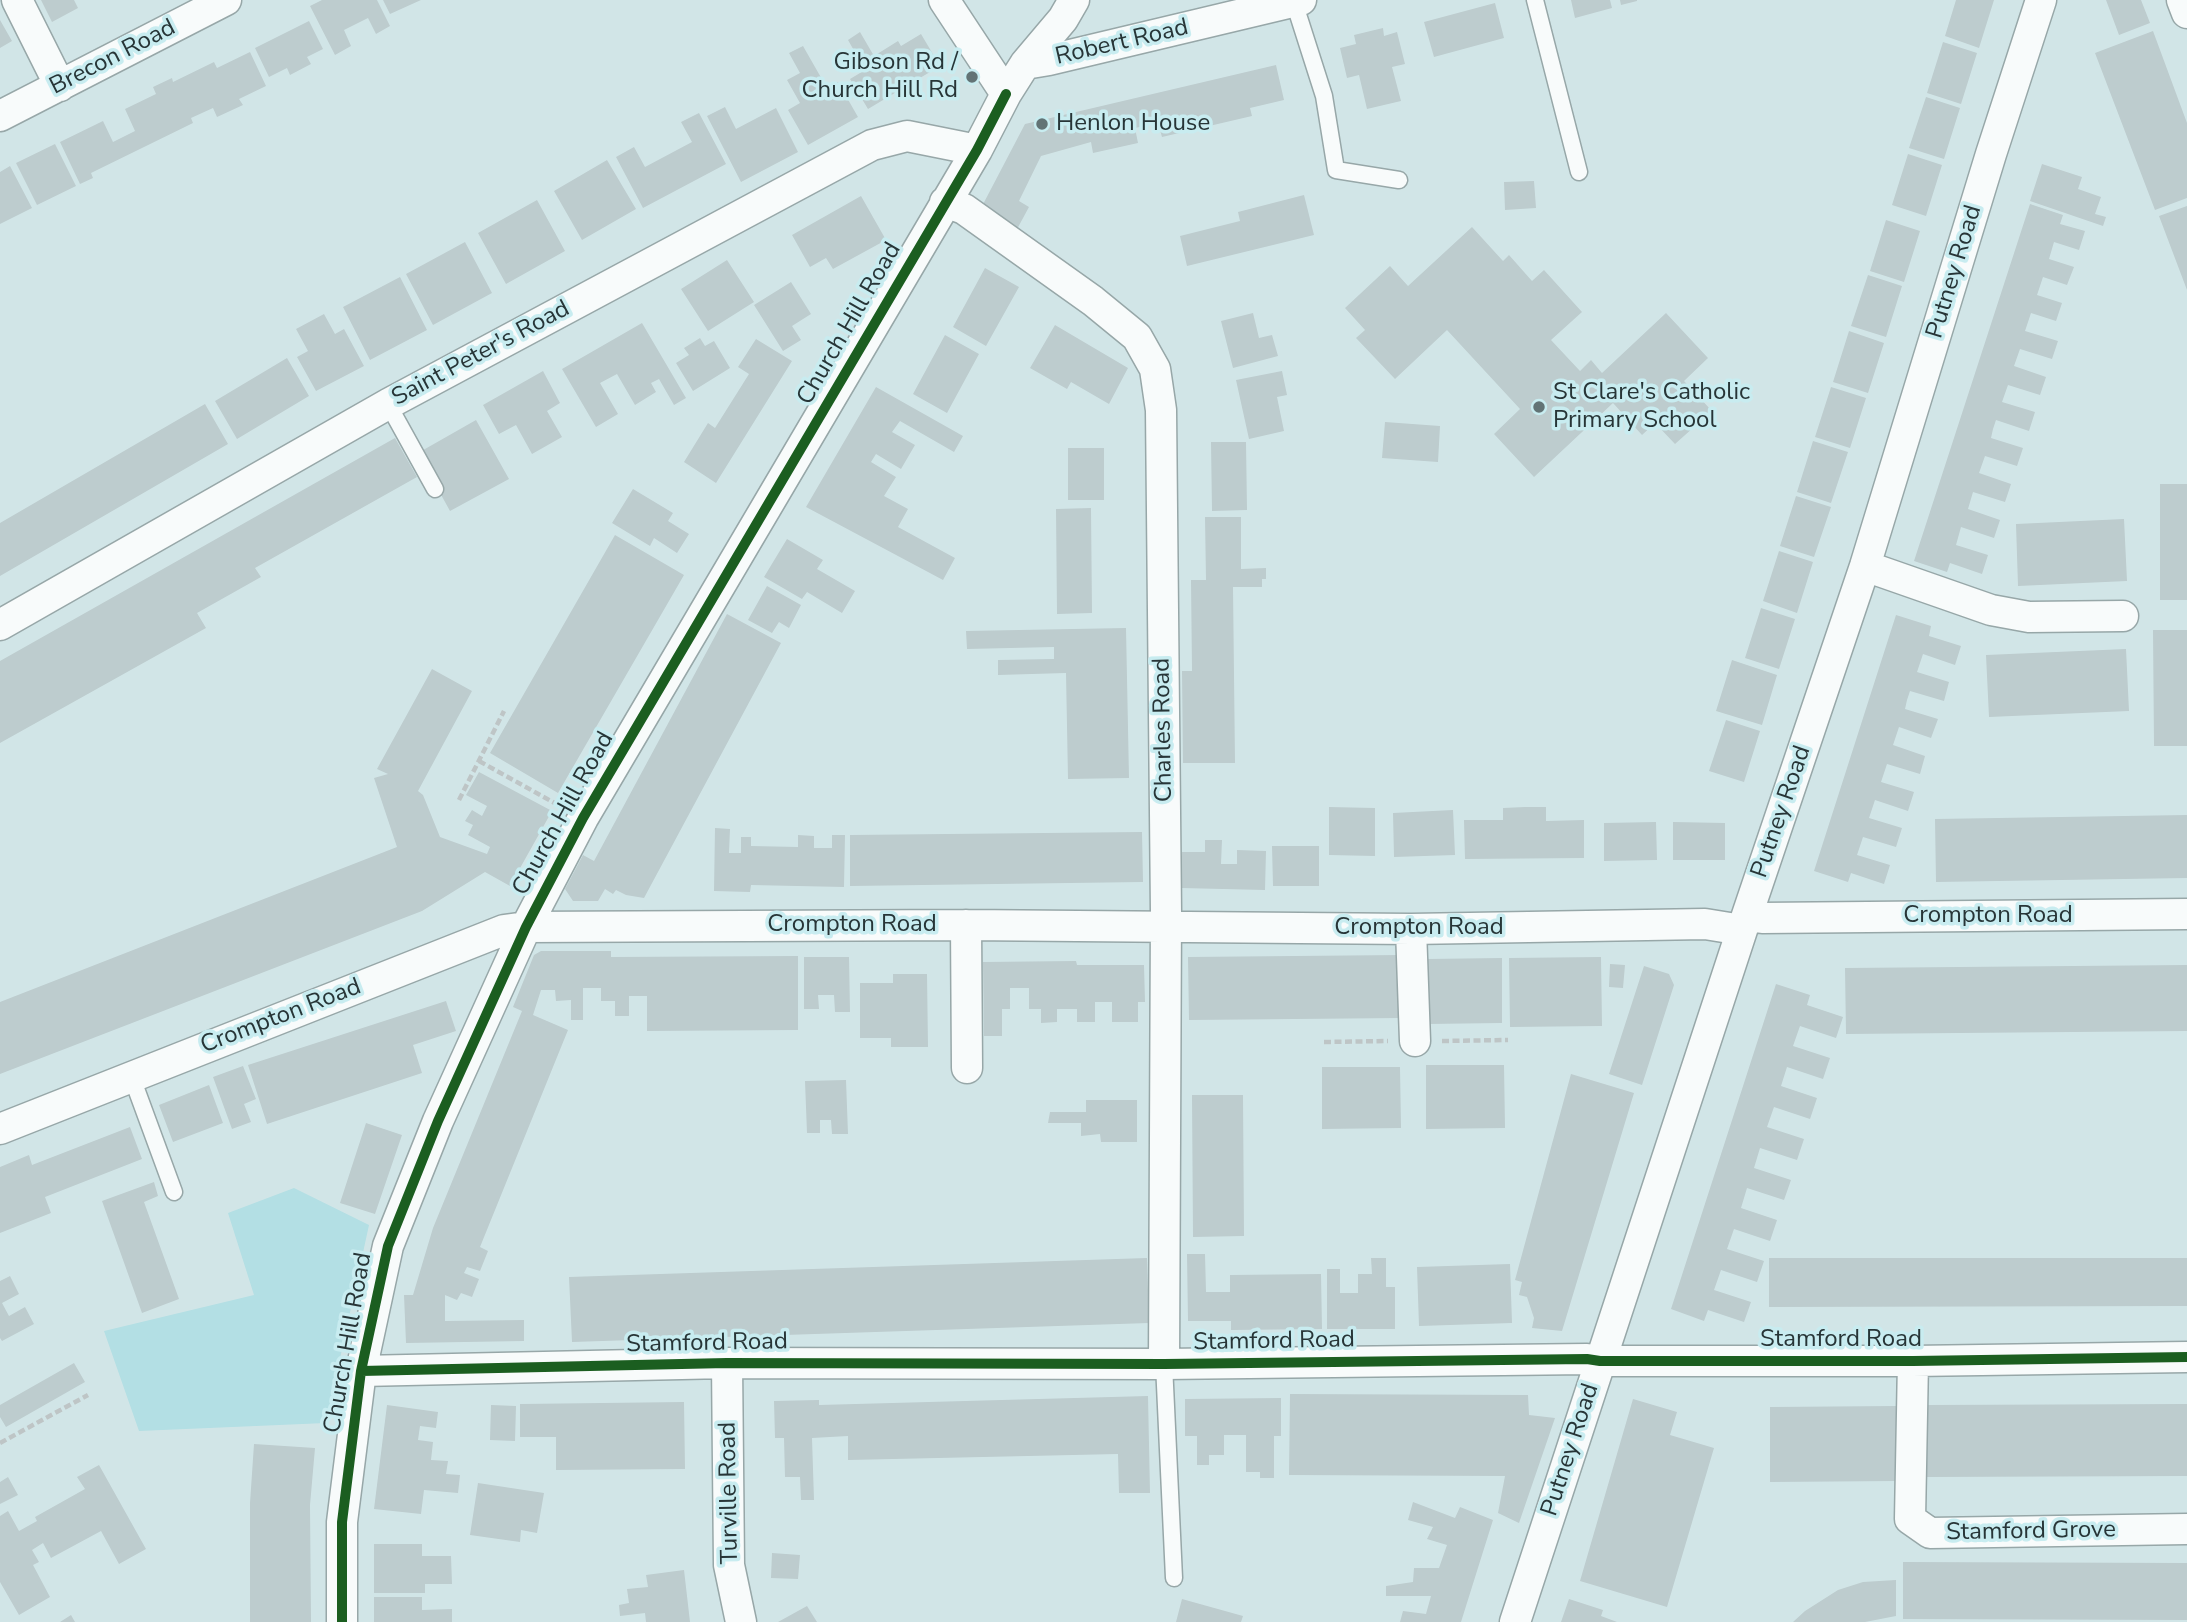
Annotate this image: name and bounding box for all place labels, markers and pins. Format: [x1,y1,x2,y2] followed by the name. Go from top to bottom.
[801,49,958,105] place label: Gibson Rd / Church Hill Rd
[964,69,980,85] marker: Gibson Rd / Church Hill Rd
[1056,110,1210,138] place label: Henlon House
[1034,116,1050,132] marker: Henlon House
[1553,379,1750,435] place label: St Clare's Catholic Primary School
[1531,399,1547,415] marker: St Clare's Catholic Primary School

